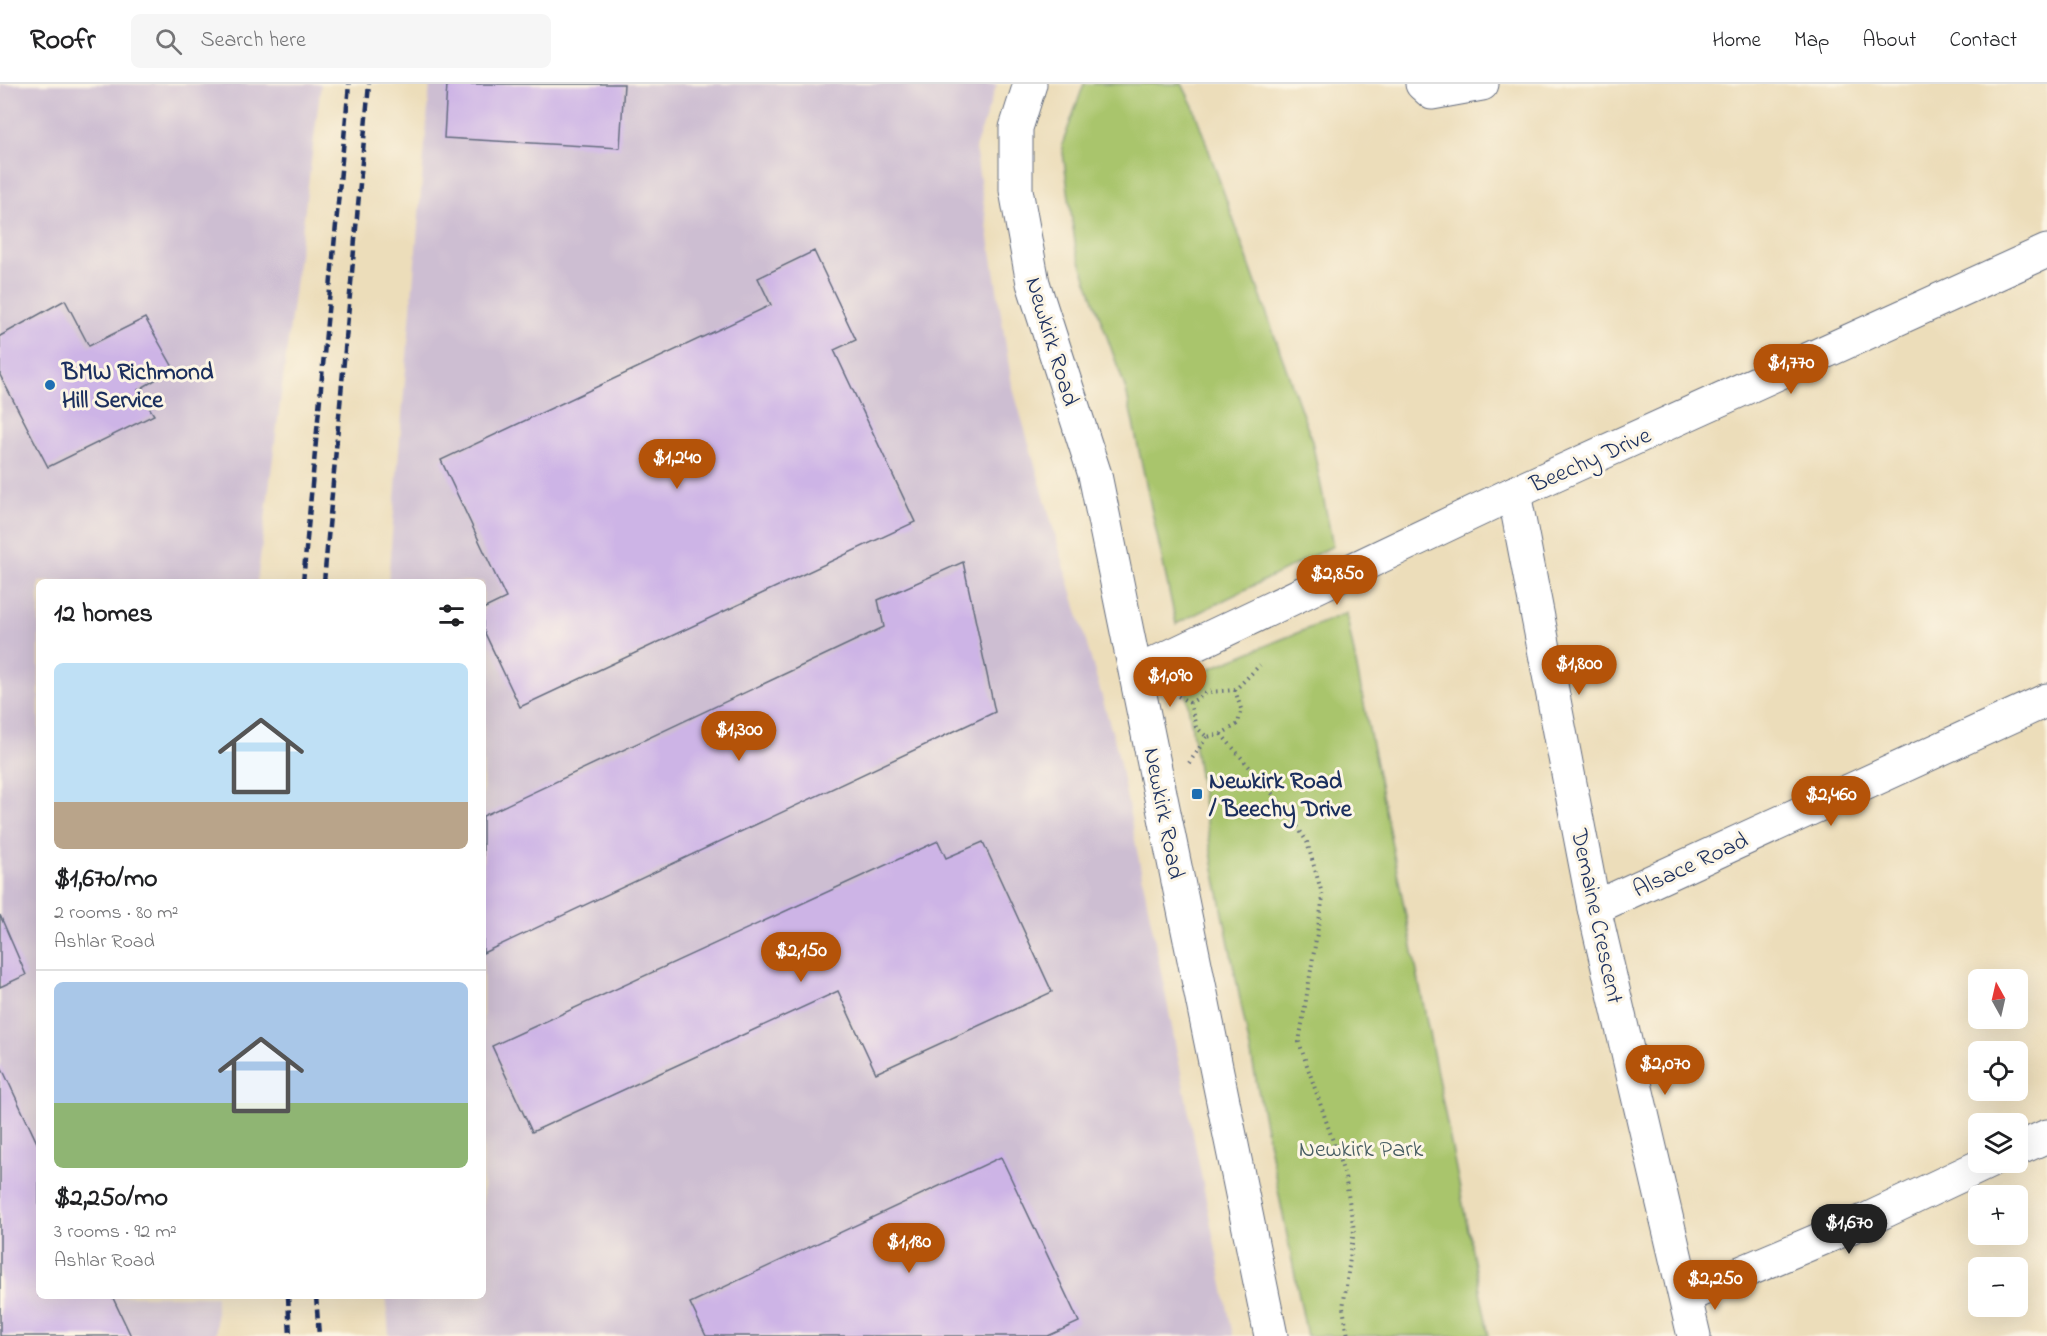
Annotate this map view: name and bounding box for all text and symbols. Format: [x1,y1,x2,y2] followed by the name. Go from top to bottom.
[131,14,551,68] search box
[30,21,95,62] text: Roofr
[152,25,185,58] icon: search
[200,25,306,57] text: Search here
[1712,26,1761,56] text: Home
[1794,26,1829,56] text: Map
[1862,26,1916,56] text: About
[1949,26,2017,56] text: Contact
[1014,273,1087,411] street label: Newkirk Road
[1742,344,1840,395] pin: $1,770
[1767,349,1815,378] text: $1,770
[61,356,214,419] place label: BMW Richmond Hill Service
[43,378,57,392] marker: BMW Richmond Hill Service
[1524,419,1658,505] street label: Beechy Drive
[628,439,726,490] pin: $1,240
[653,444,701,473] text: $1,240
[1288,555,1386,606] pin: $2,850
[1310,560,1364,589] text: $2,850
[54,596,153,634] text: 12 homes
[435,599,468,632] icon: filters
[1530,645,1628,696] pin: $1,800
[1556,650,1602,679] text: $1,800
[1121,657,1219,708] pin: $1,090
[1147,662,1193,691] text: $1,090
[207,702,315,810] icon: home
[690,711,788,762] pin: $1,300
[715,716,763,745] text: $1,300
[1133,745,1193,883] street label: Newkirk Road
[1208,765,1353,829] place label: Newkirk Road / Beechy Drive
[1782,776,1880,827] pin: $2,460
[1805,781,1857,810] text: $2,460
[1190,787,1204,801] marker: Newkirk Road / Beechy Drive
[1628,824,1755,908] street label: Alsace Road
[1560,825,1631,1007] street label: Demaine Crescent
[54,861,158,899] text: $1,670/mo
[54,899,179,928] text: 2 rooms · 80 m²
[54,928,155,957] text: Ashlar Road
[752,932,850,983] pin: $2,150
[775,937,827,966] text: $2,150
[1968,969,2028,1029] north arrow
[1968,969,2028,1317] map controls
[207,1021,315,1129] icon: home
[1968,1041,2028,1101] button: locate
[1616,1045,1714,1096] pin: $2,070
[1640,1050,1691,1079] text: $2,070
[1968,1113,2028,1173] button: layers
[1299,1133,1424,1168] park label: Newkirk Park
[54,1180,168,1218] text: $2,250/mo
[1968,1185,2028,1245] button: +
[1800,1204,1898,1255] pin: $1,670
[1825,1209,1873,1238] text: $1,670
[54,1218,177,1247] text: 3 rooms · 92 m²
[860,1223,958,1274] pin: $1,180
[887,1228,931,1257] text: $1,180
[54,1247,155,1276] text: Ashlar Road
[1968,1257,2028,1317] button: −
[1666,1260,1764,1311] pin: $2,250
[1687,1265,1743,1294] text: $2,250

